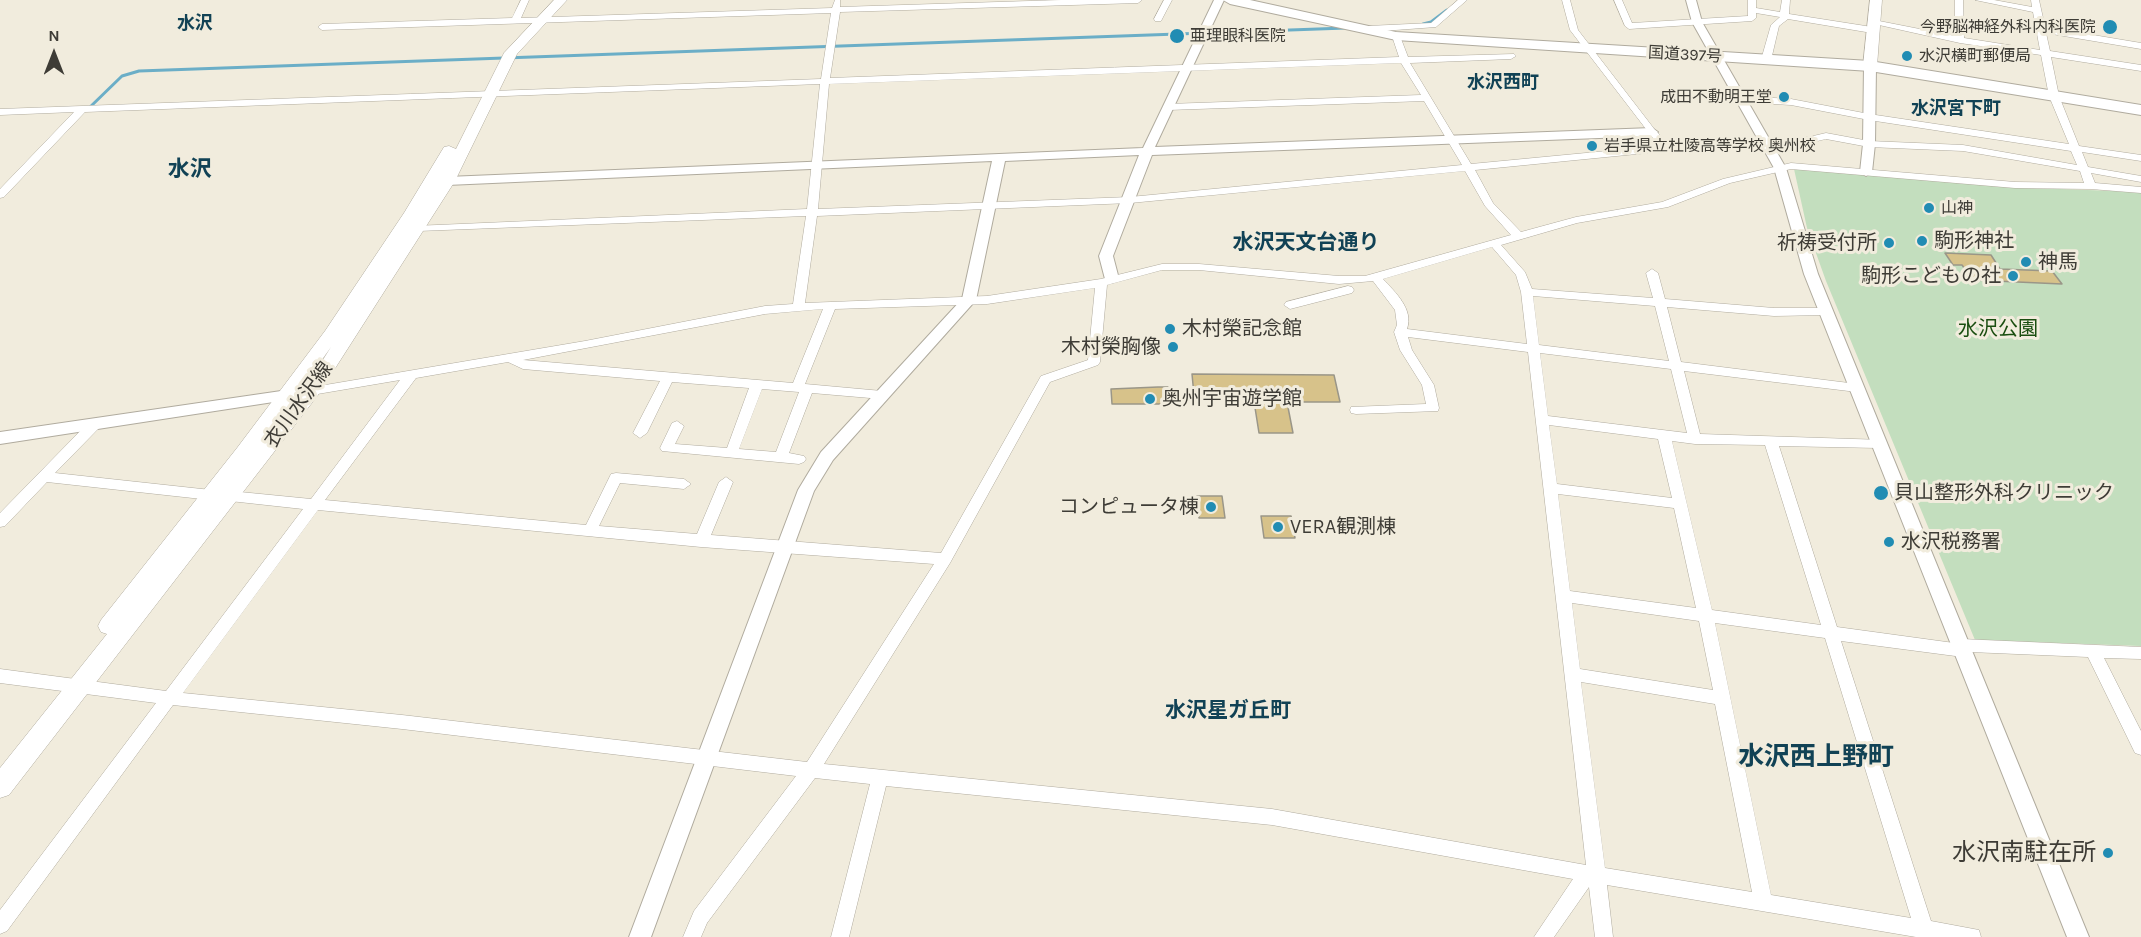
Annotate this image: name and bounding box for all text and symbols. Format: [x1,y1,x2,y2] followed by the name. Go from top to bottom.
[177,13,213,35] district label: 水沢
[1920,17,2096,37] place label: 今野脳神経外科内科医院
[2101,18,2119,36] marker: 今野脳神経外科内科医院
[24,24,84,84] north arrow
[48,26,60,45] text: N
[1190,26,1286,46] place label: 亜理眼科医院
[1168,27,1186,45] marker: 亜理眼科医院
[1647,43,1723,67] street label: 国道397号
[1919,46,2031,66] place label: 水沢横町郵便局
[1900,49,1914,63] marker: 水沢横町郵便局
[1467,72,1539,94] district label: 水沢西町
[1660,87,1772,107] place label: 成田不動明王堂
[1777,90,1791,104] marker: 成田不動明王堂
[1911,98,2001,120] district label: 水沢宮下町
[1604,136,1816,156] place label: 岩手県立杜陵高等学校 奥州校
[1585,139,1599,153] marker: 岩手県立杜陵高等学校 奥州校
[168,157,212,183] district label: 水沢
[1941,198,1973,218] place label: 山神
[1922,201,1936,215] marker: 山神
[1934,229,2014,253] place label: 駒形神社
[1233,230,1379,256] district label: 水沢天文台通り
[1777,231,1877,255] place label: 祈祷受付所
[1915,234,1929,248] marker: 駒形神社
[1882,236,1896,250] marker: 祈祷受付所
[2038,250,2078,274] place label: 神馬
[2019,255,2033,269] marker: 神馬
[1861,264,2001,288] place label: 駒形こどもの社
[2006,269,2020,283] marker: 駒形こどもの社
[1182,317,1302,341] place label: 木村榮記念館
[1958,317,2038,341] park label: 水沢公園
[1163,322,1177,336] marker: 木村榮記念館
[1061,335,1161,359] place label: 木村榮胸像
[1166,340,1180,354] marker: 木村榮胸像
[260,357,338,453] street label: 衣川水沢線
[1162,387,1302,411] place label: 奥州宇宙遊学館
[1143,392,1157,406] marker: 奥州宇宙遊学館
[1894,481,2114,505] place label: 貝山整形外科クリニック
[1872,484,1890,502] marker: 貝山整形外科クリニック
[1059,495,1199,519] place label: コンピュータ棟
[1204,500,1218,514] marker: コンピュータ棟
[1290,515,1396,539] place label: VERA観測棟
[1271,520,1285,534] marker: VERA観測棟
[1901,530,2001,554] place label: 水沢税務署
[1882,535,1896,549] marker: 水沢税務署
[1165,698,1291,724] district label: 水沢星ガ丘町
[1738,742,1894,774] district label: 水沢西上野町
[1952,839,2096,867] place label: 水沢南駐在所
[2101,846,2115,860] marker: 水沢南駐在所

